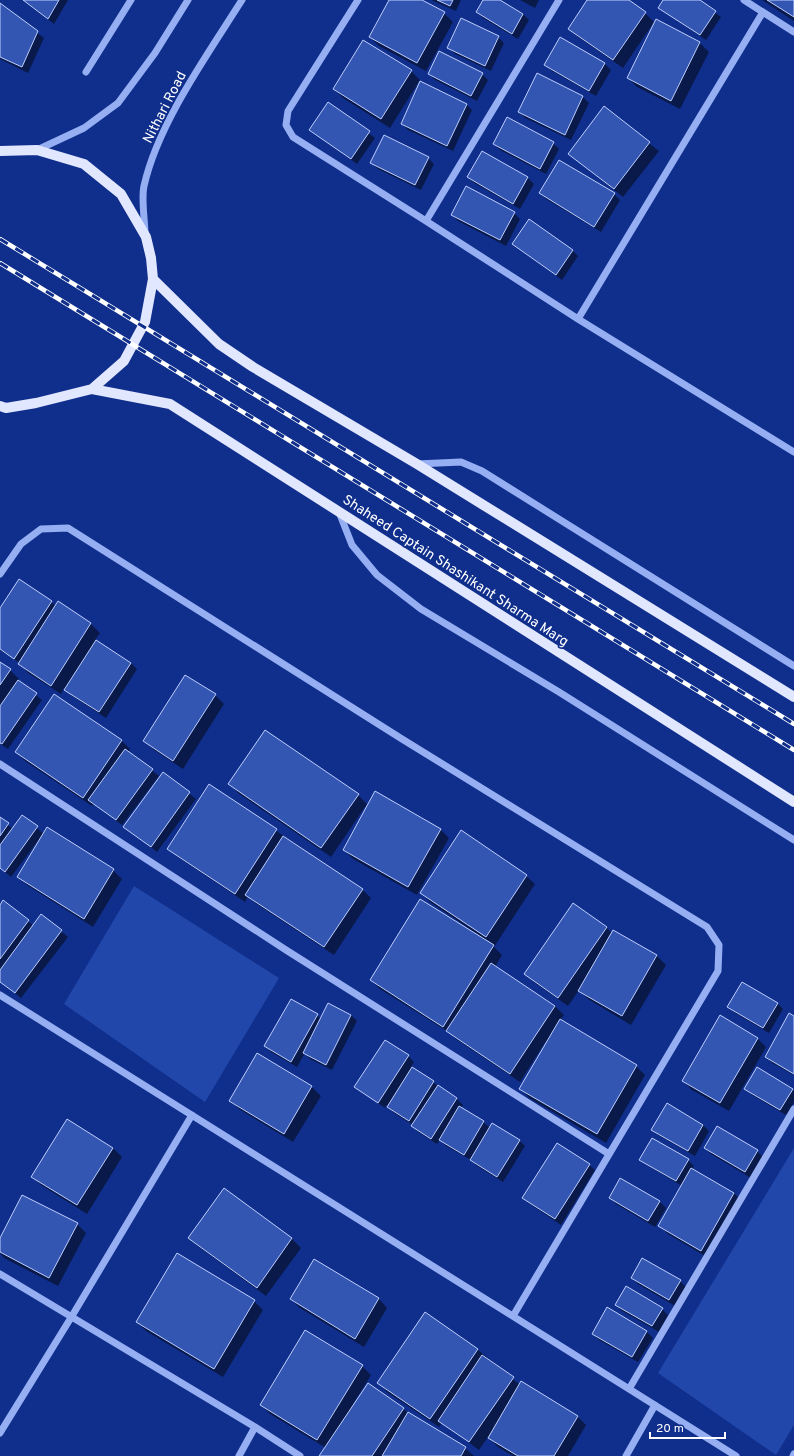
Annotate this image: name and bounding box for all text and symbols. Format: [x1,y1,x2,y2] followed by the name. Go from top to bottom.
[140,69,191,147] street label: Nithari Road
[339,492,571,651] street label: Shaheed Captain Shashikant Sharma Marg
[650,1414,725,1440] scale bar
[656,1421,684,1437] text: 20 m

